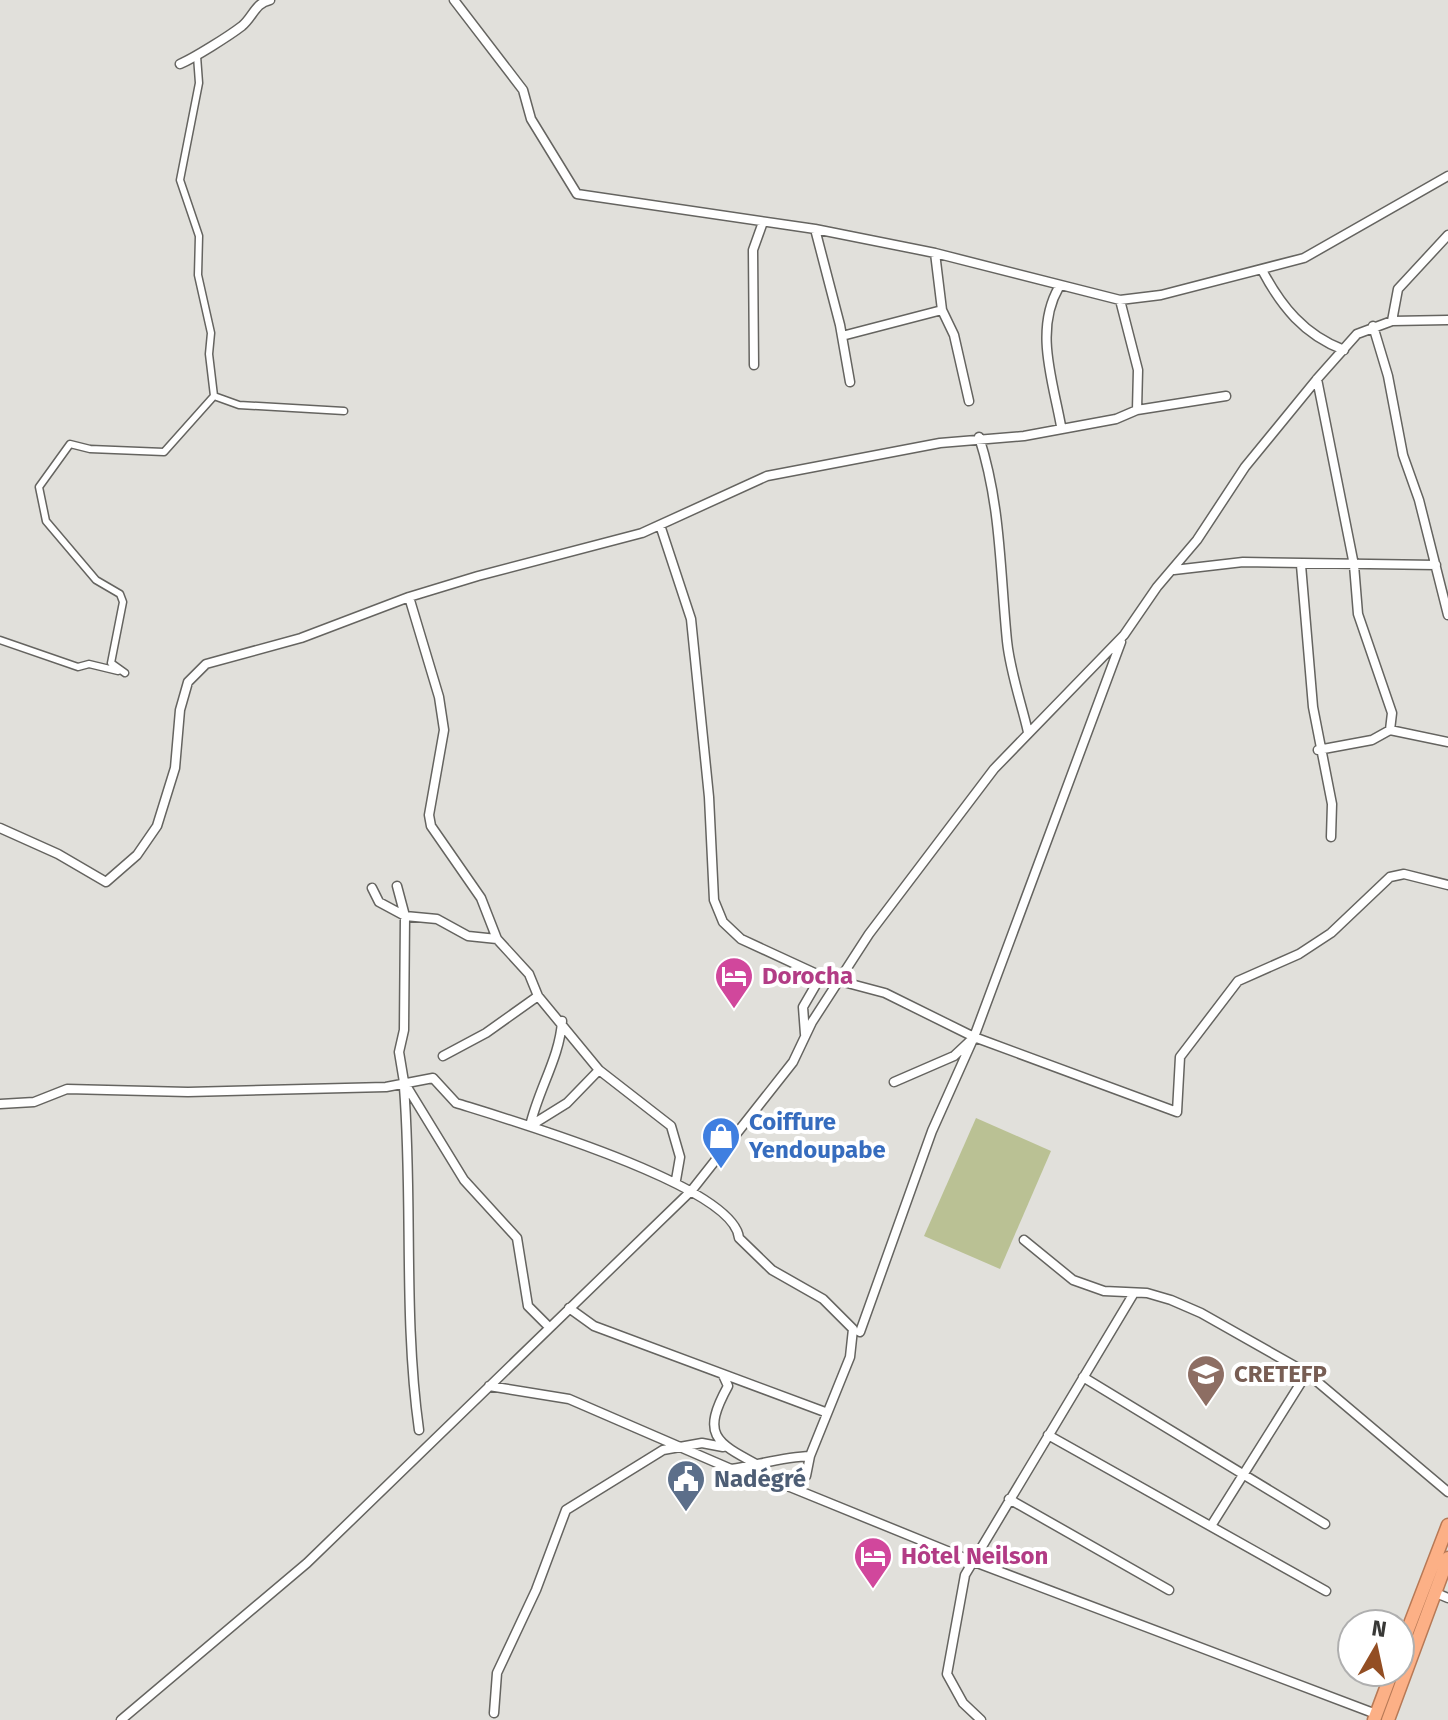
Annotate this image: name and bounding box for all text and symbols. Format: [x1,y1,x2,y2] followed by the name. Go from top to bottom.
[713,955,755,1010] hotel icon: Dorocha
[762,962,853,990] place label: Dorocha
[748,1108,886,1164] place label: Coiffure Yendoupabe
[700,1115,742,1170] shop icon: Coiffure Yendoupabe
[1185,1353,1227,1408] school or university icon: CRETEFP
[1234,1360,1327,1388] place label: CRETEFP
[665,1458,707,1513] public building icon: Nadégré
[714,1465,806,1493] place label: Nadégré
[852,1535,894,1590] hotel icon: Hôtel Neilson
[901,1542,1048,1570] place label: Hôtel Neilson
[1336,1608,1416,1688] north arrow
[1370,1614,1388,1643] text: N

